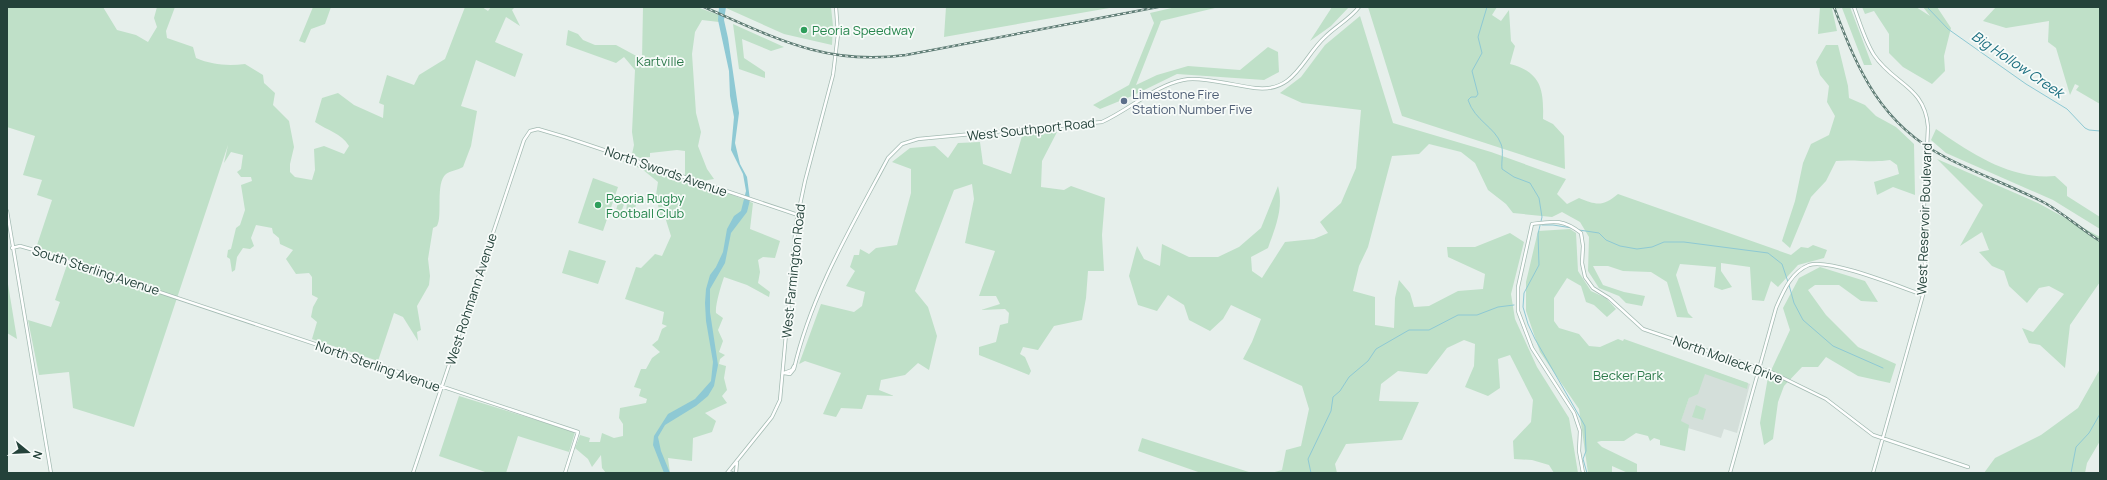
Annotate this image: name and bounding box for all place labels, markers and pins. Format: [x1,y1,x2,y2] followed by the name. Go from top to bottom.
[812,21,915,39] place label: Peoria Speedway
[799,25,809,35] marker: Peoria Speedway
[1132,85,1253,118] place label: Limestone Fire Station Number Five
[1119,96,1129,106] marker: Limestone Fire Station Number Five
[606,189,685,222] place label: Peoria Rugby Football Club
[593,200,603,210] marker: Peoria Rugby Football Club

